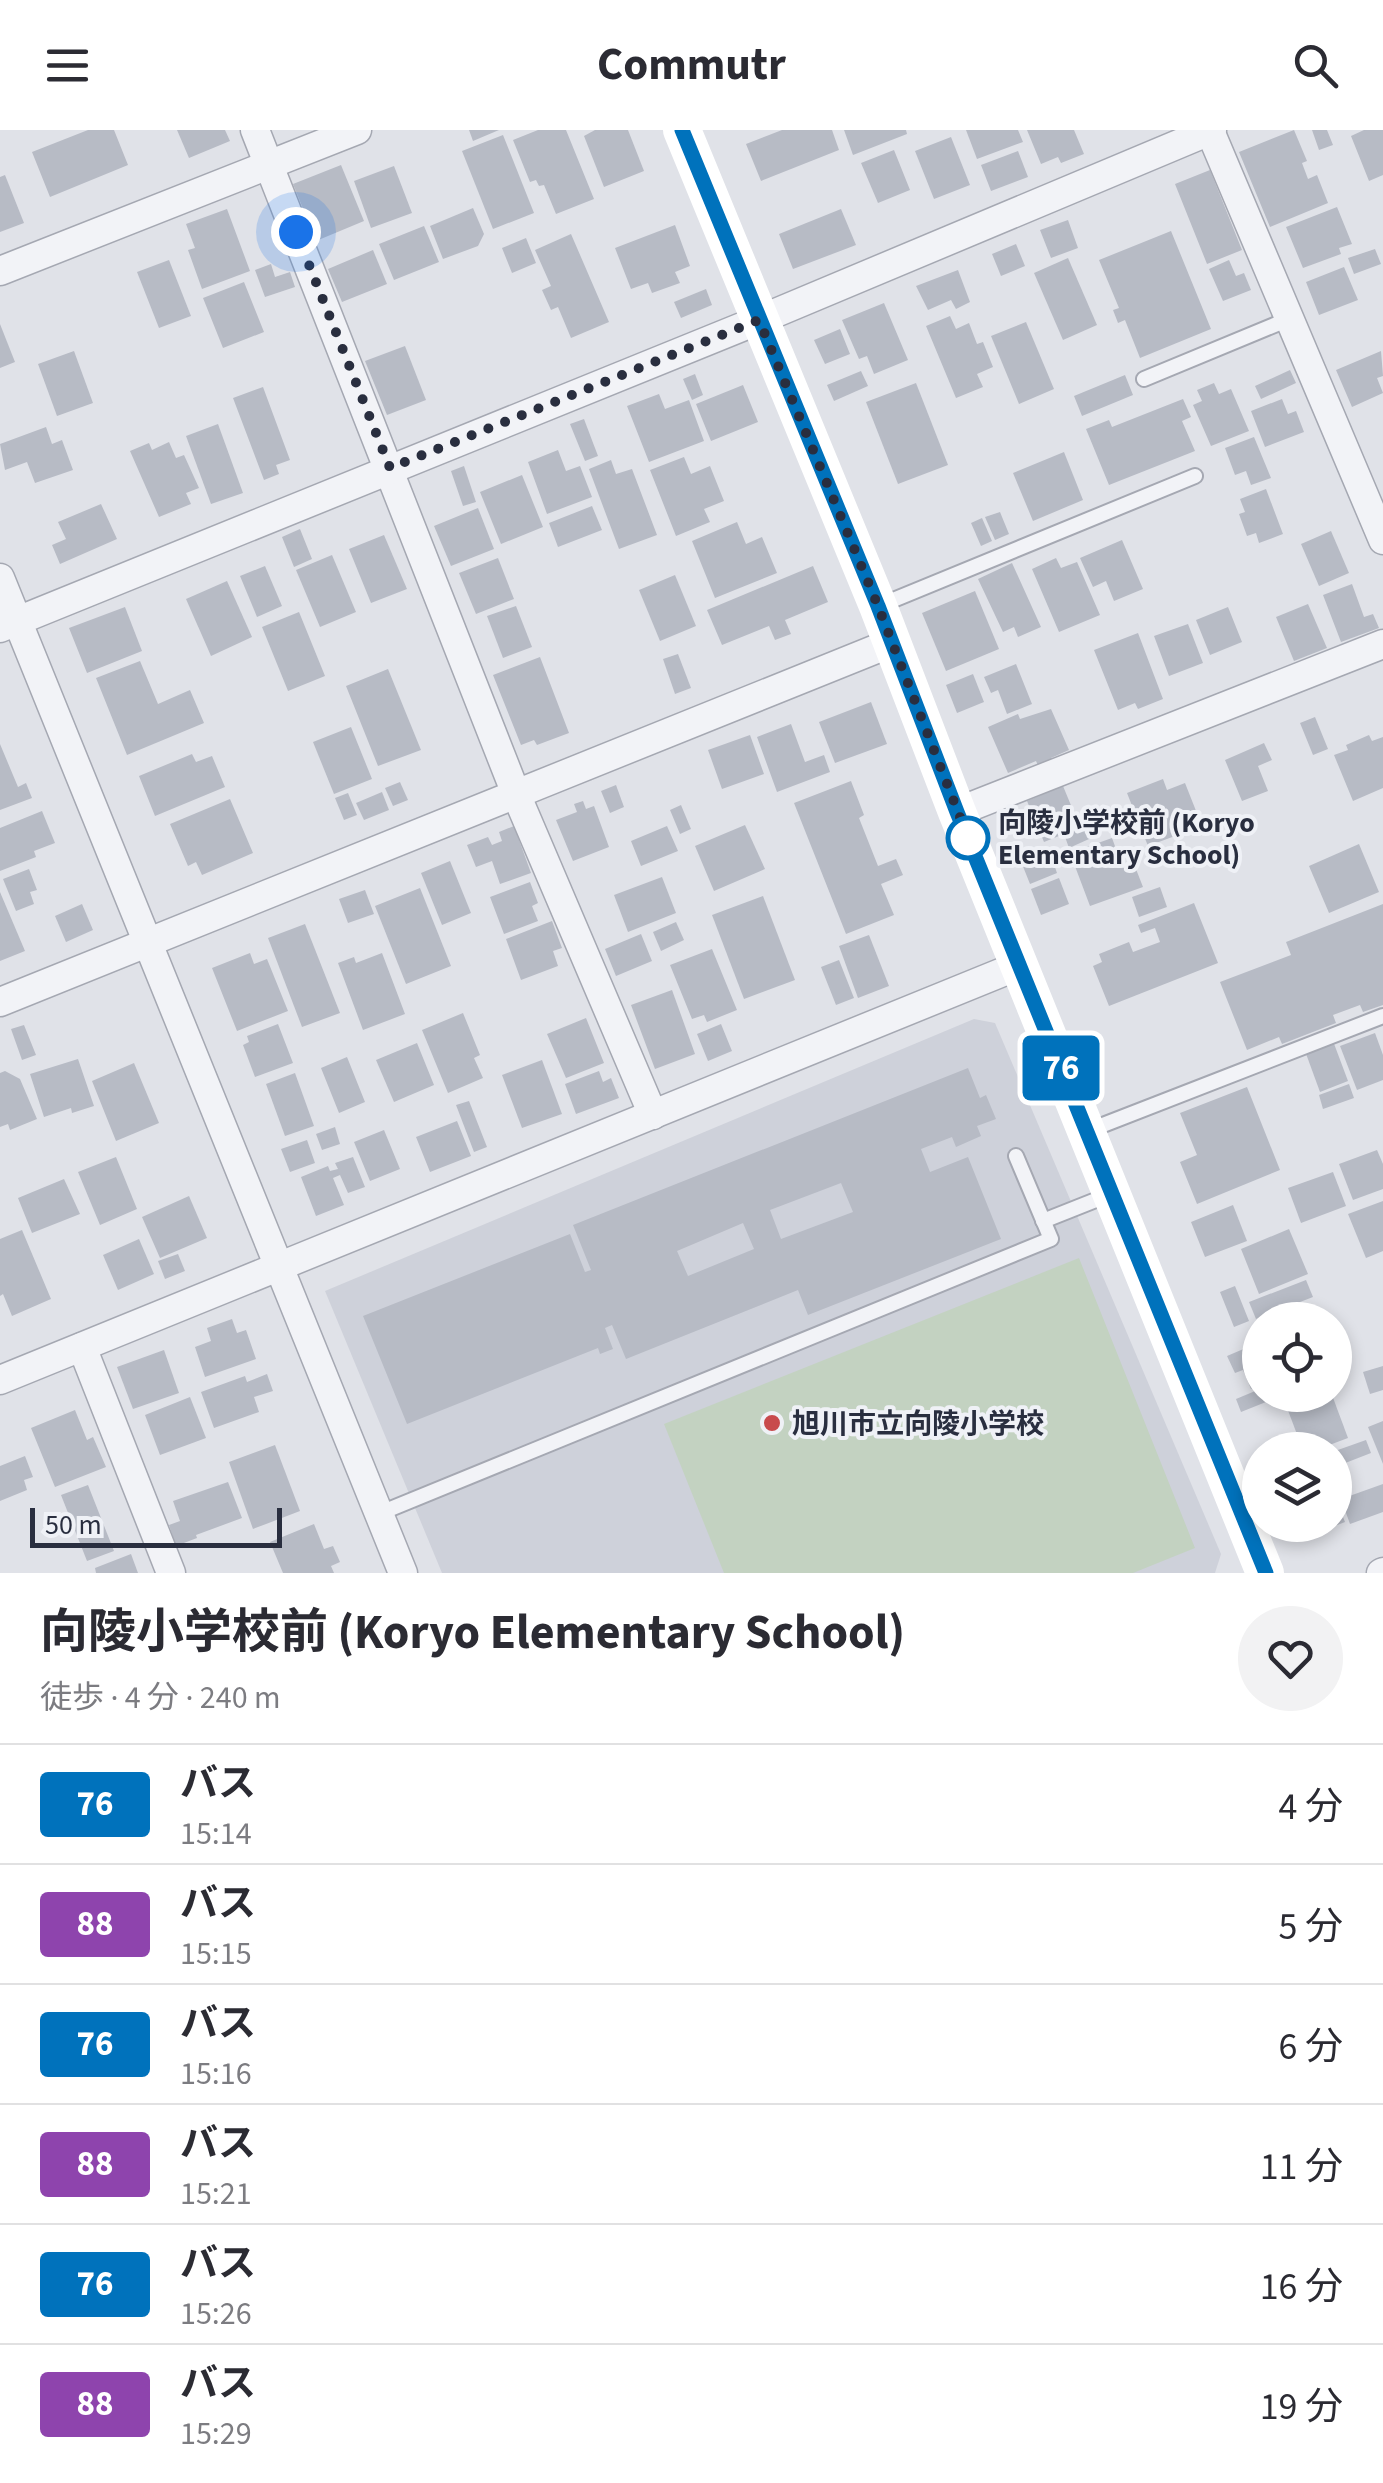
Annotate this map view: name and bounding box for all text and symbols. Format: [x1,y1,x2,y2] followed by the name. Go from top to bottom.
[597,33,786,97] text: Commutr
[40,38,95,93] icon: menu
[1288,38,1343,93] icon: search
[271,207,321,257] your location
[998,803,1255,875] place label: 向陵小学校前 (Koryo Elementary School)
[947,817,989,859] marker: 向陵小学校前 (Koryo Elementary School)
[1016,1036,1106,1100] line badge: 76
[1043,1043,1079,1093] text: 76
[1242,1302,1352,1542] map controls
[1242,1302,1352,1412] button: locate
[792,1404,1044,1444] place label: 旭川市立向陵小学校
[761,1412,783,1434] marker: 旭川市立向陵小学校
[1242,1432,1352,1542] button: layers
[30,1503,282,1548] scale bar
[45,1505,102,1545] text: 50 m
[40,1599,905,1667] text: 向陵小学校前 (Koryo Elementary School)
[1238,1606,1343,1711] button: heart
[40,1675,280,1721] text: 徒歩 · 4 分 · 240 m
[180,1757,256,1811] text: バス
[77,1779,113,1829] text: 76
[1279,1780,1343,1834] text: 4 分
[180,1811,252,1857] text: 15:14
[180,1877,256,1931] text: バス
[77,1899,113,1949] text: 88
[1279,1900,1343,1954] text: 5 分
[180,1931,252,1977] text: 15:15
[180,1997,256,2051] text: バス
[77,2019,113,2069] text: 76
[1279,2020,1343,2074] text: 6 分
[180,2051,252,2097] text: 15:16
[180,2117,256,2171] text: バス
[77,2139,113,2189] text: 88
[1260,2140,1343,2194] text: 11 分
[180,2171,252,2217] text: 15:21
[180,2237,256,2291] text: バス
[77,2259,113,2309] text: 76
[1260,2260,1343,2314] text: 16 分
[180,2291,252,2337] text: 15:26
[180,2357,256,2411] text: バス
[77,2379,113,2429] text: 88
[1260,2380,1343,2434] text: 19 分
[180,2411,252,2457] text: 15:29

